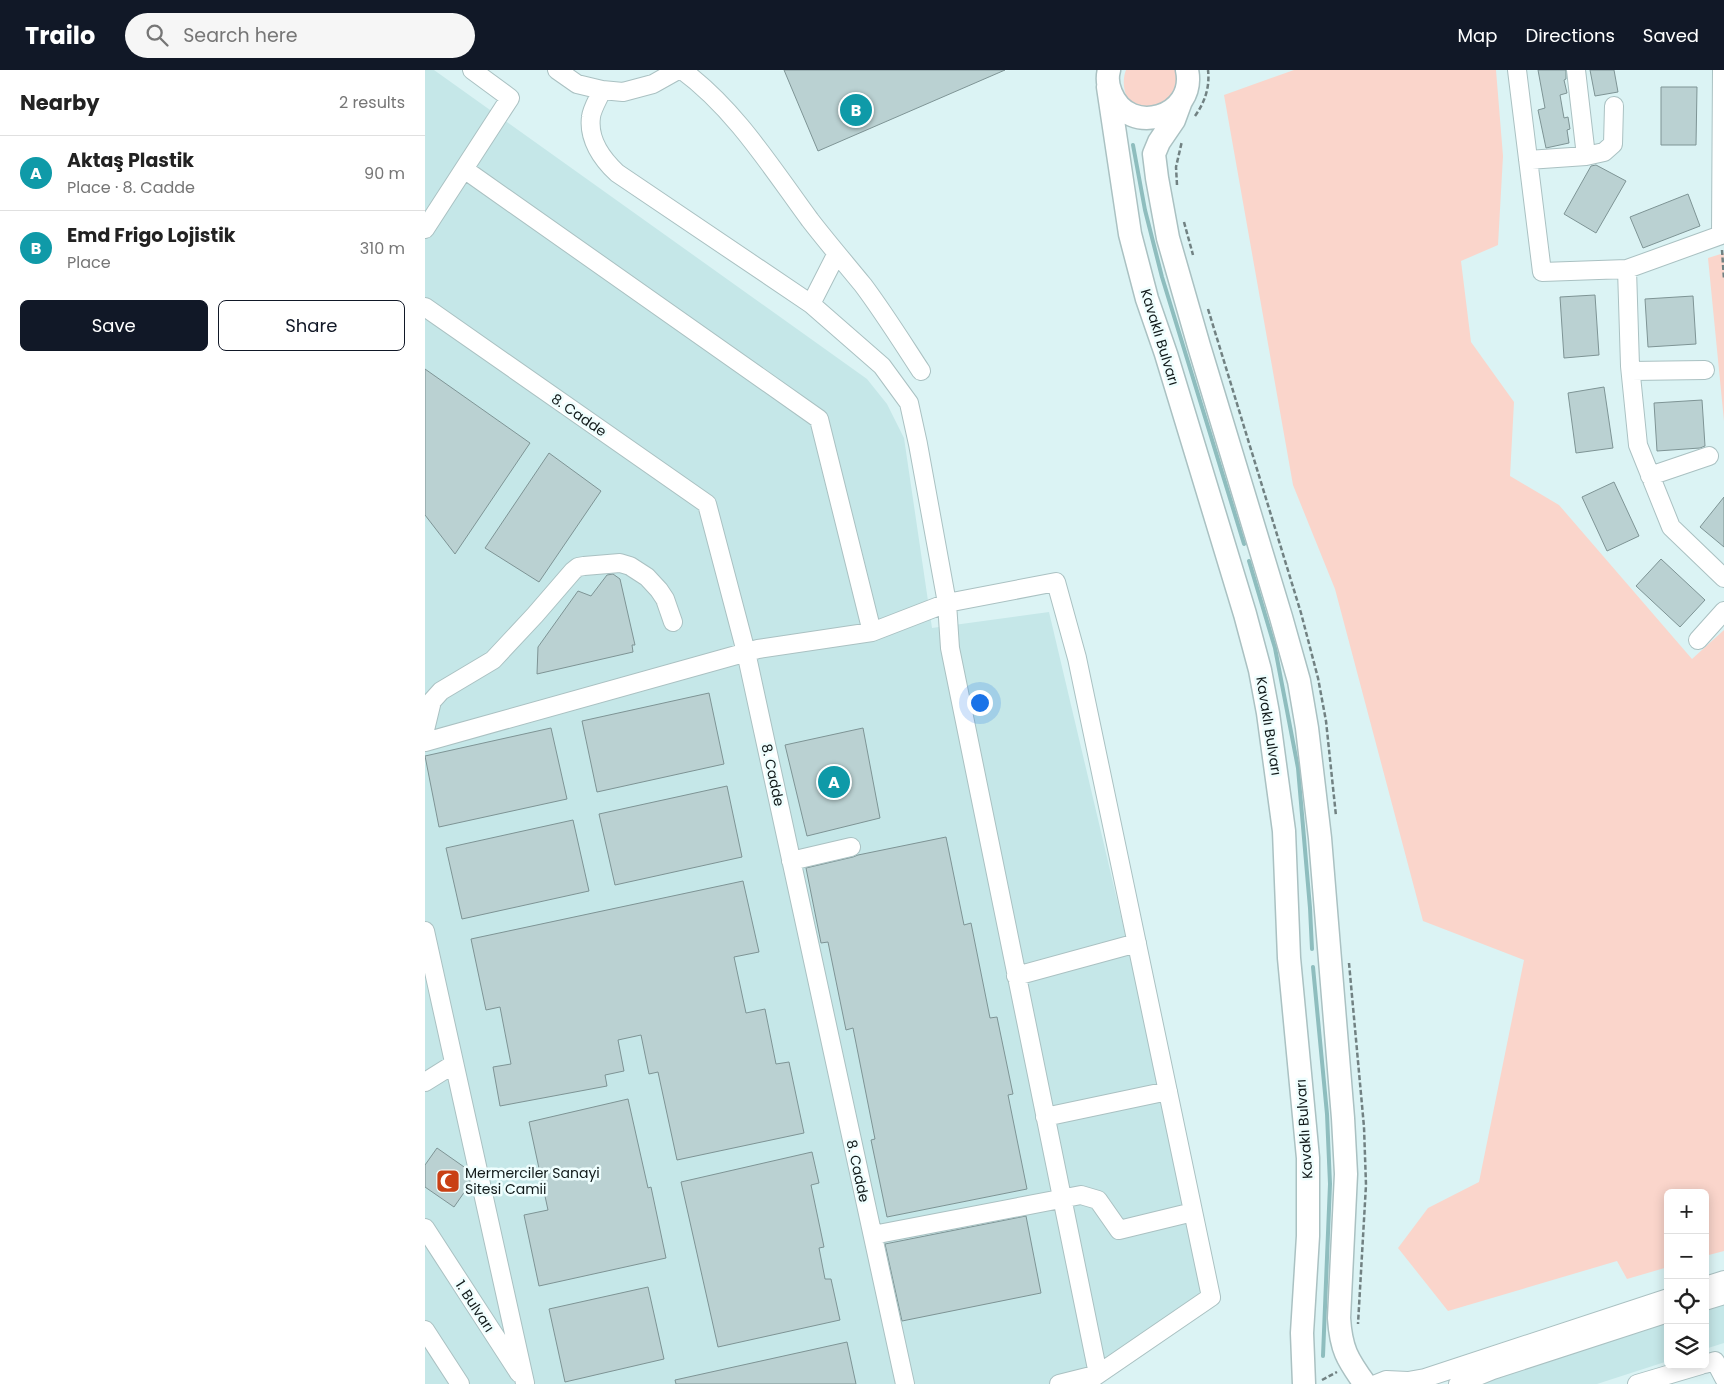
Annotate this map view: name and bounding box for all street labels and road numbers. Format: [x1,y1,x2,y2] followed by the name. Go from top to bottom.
[1136,286,1184,388] street label: Kavaklı Bulvarı
[547,389,611,442] street label: 8. Cadde
[1251,675,1287,777] street label: Kavaklı Bulvarı
[757,742,789,808] street label: 8. Cadde
[1291,1078,1317,1180] street label: Kavaklı Bulvarı
[842,1138,874,1204] street label: 8. Cadde
[451,1276,499,1336] street label: 1. Bulvarı

